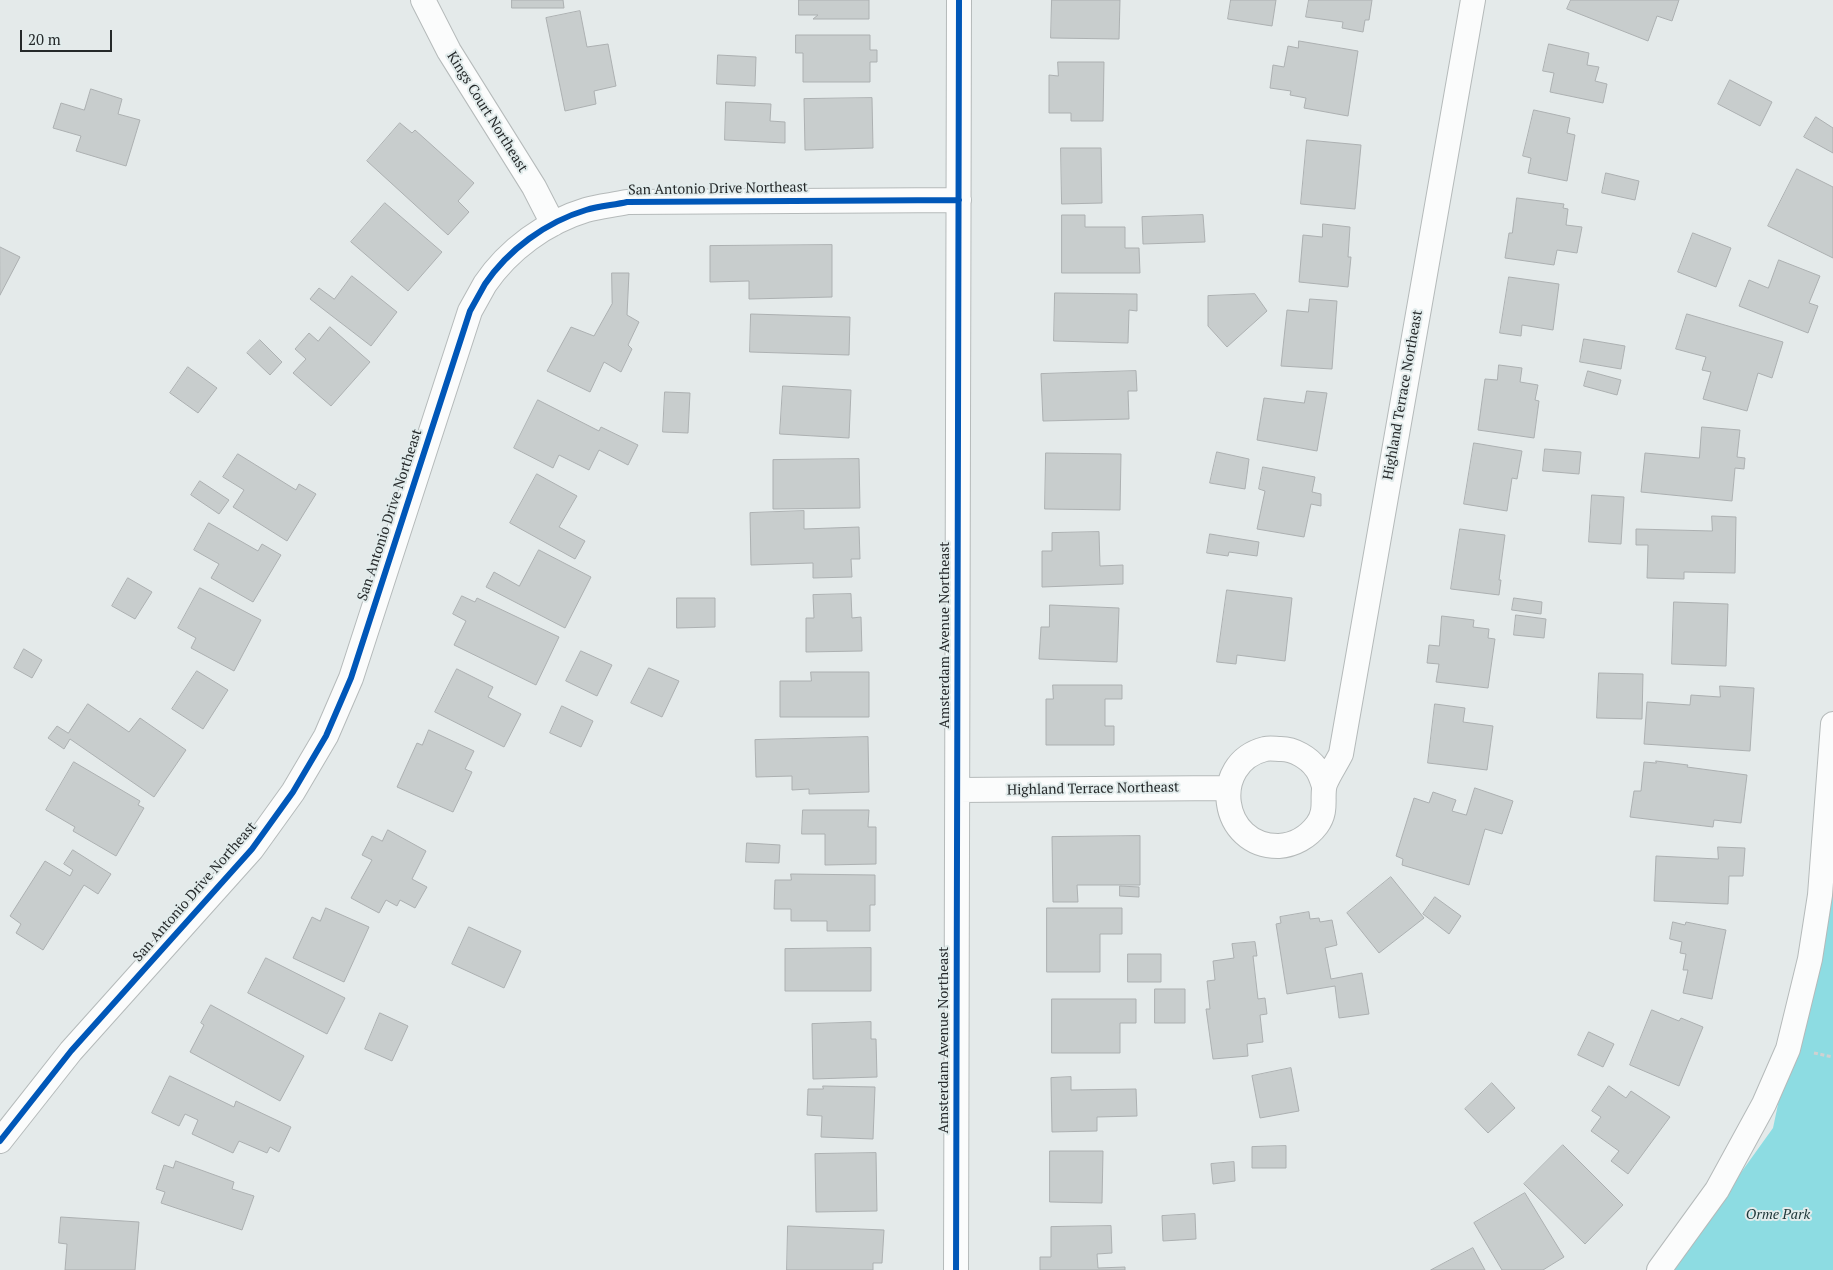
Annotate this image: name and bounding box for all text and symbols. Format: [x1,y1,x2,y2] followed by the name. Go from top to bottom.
[22,20,115,52] scale bar
[28,29,61,49] text: 20 m
[443,49,531,175] street label: Kings Court Northeast
[628,179,808,199] street label: San Antonio Drive Northeast
[1380,309,1426,481] street label: Highland Terrace Northeast
[354,427,426,603] street label: San Antonio Drive Northeast
[937,541,953,729] street label: Amsterdam Avenue Northeast
[1007,779,1179,799] street label: Highland Terrace Northeast
[130,819,260,965] street label: San Antonio Drive Northeast
[936,946,952,1134] street label: Amsterdam Avenue Northeast
[1746,1207,1810,1223] park label: Orme Park

